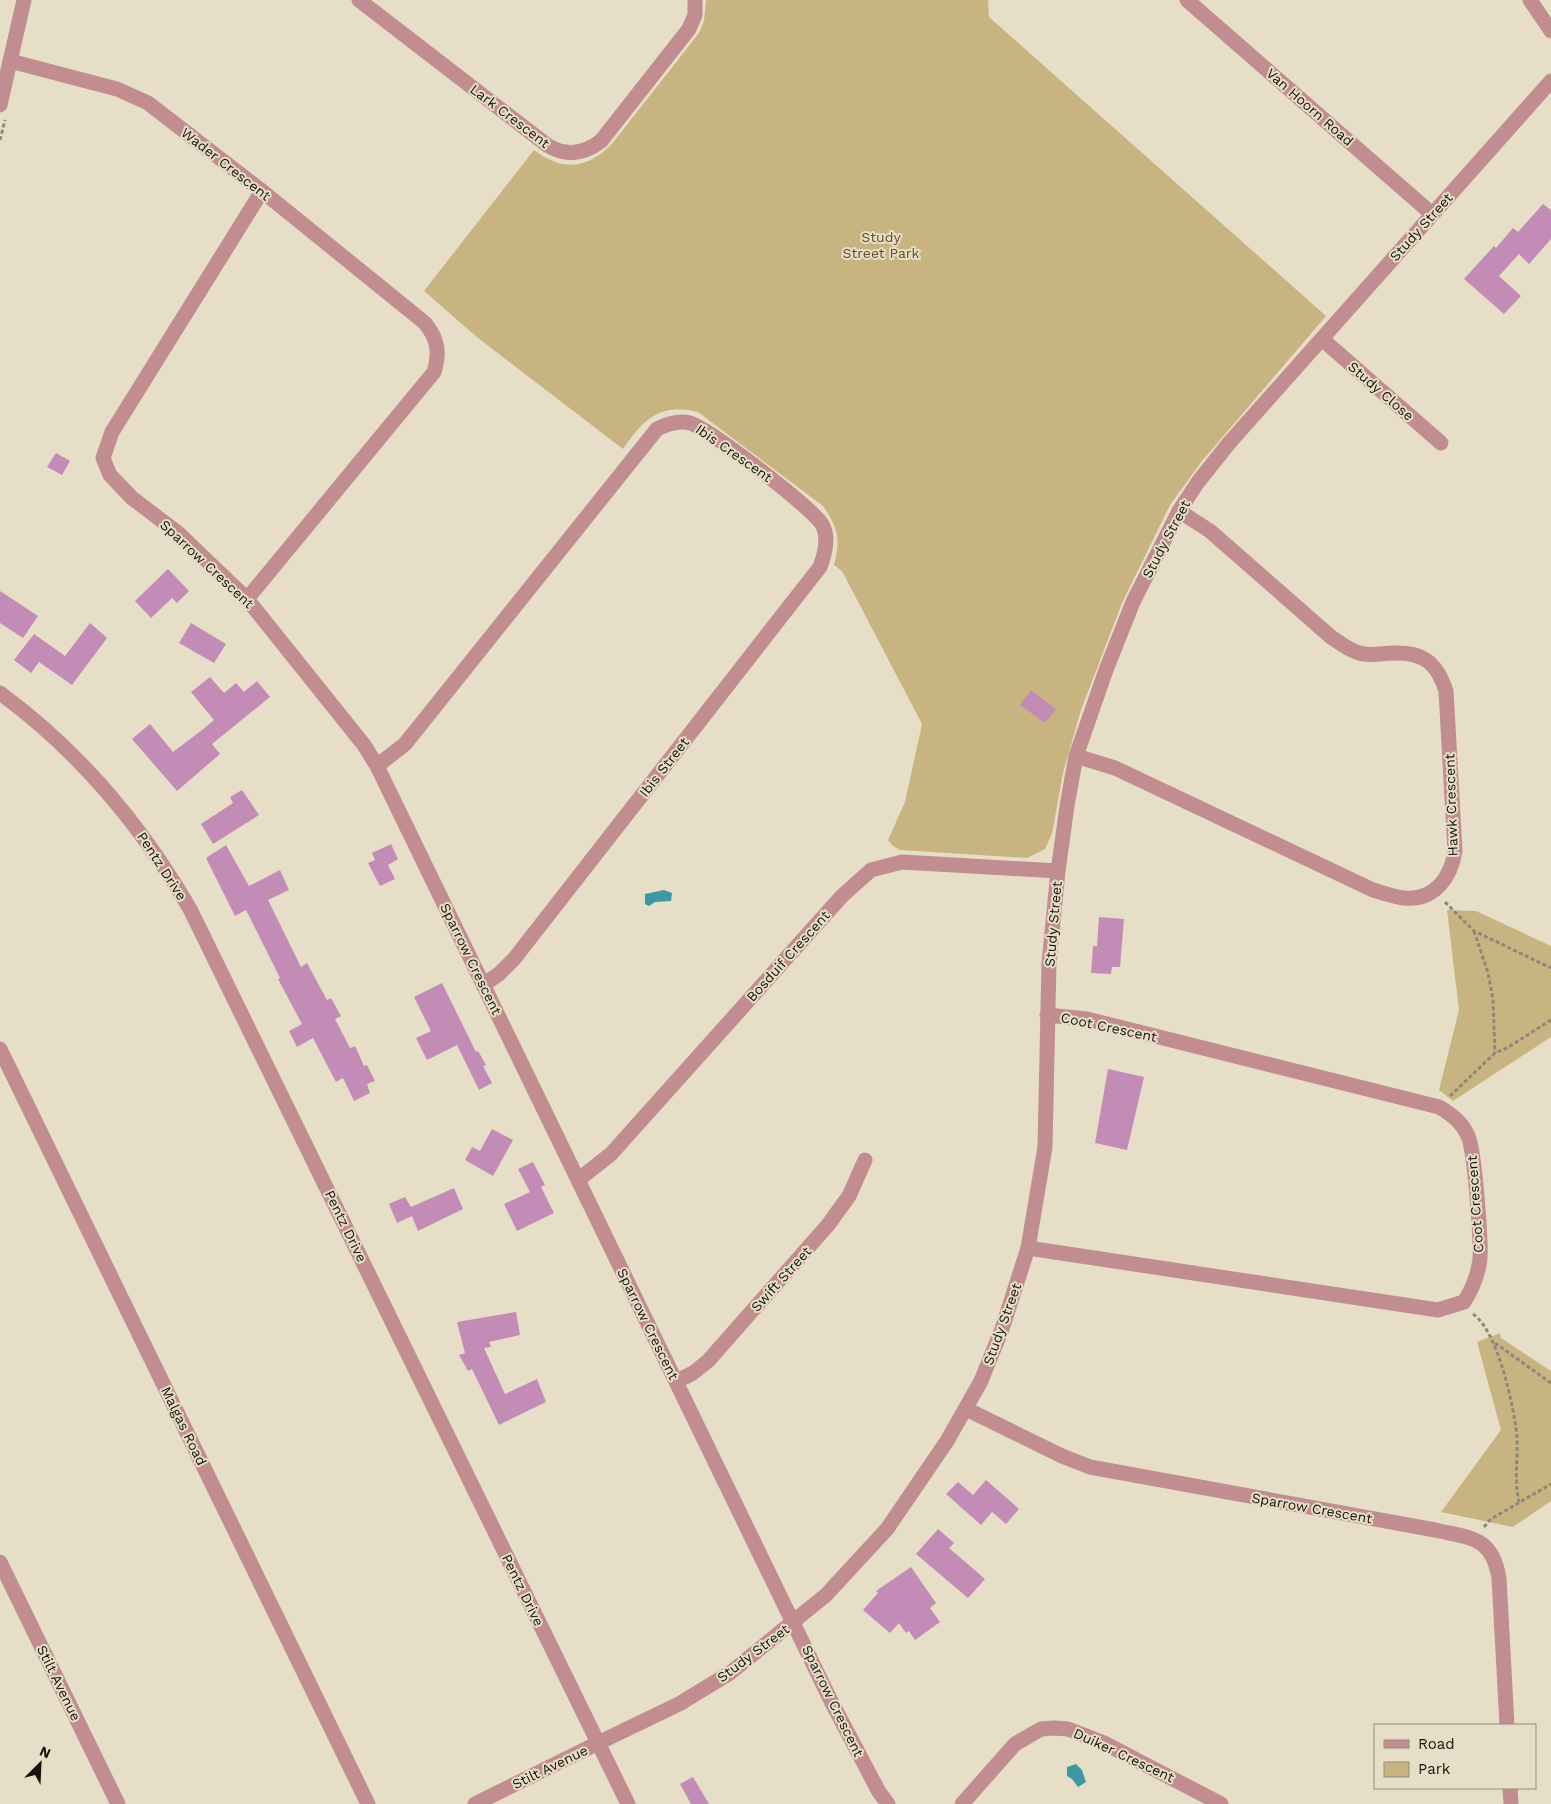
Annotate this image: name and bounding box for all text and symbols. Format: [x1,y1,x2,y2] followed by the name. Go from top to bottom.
[1263,65,1357,149] street label: Van Hoorn Road
[467,81,553,151] street label: Lark Crescent
[178,124,274,204] street label: Wader Crescent
[1386,190,1456,264] street label: Study Street
[842,229,920,261] park label: Study Street Park
[1345,358,1417,424] street label: Study Close
[693,421,775,485] street label: Ibis Crescent
[1139,497,1193,581] street label: Study Street
[157,517,257,612] street label: Sparrow Crescent
[636,734,692,800] street label: Ibis Street
[1441,753,1461,857] street label: Hawk Crescent
[134,829,190,903] street label: Pentz Drive
[1041,880,1065,968] street label: Study Street
[437,901,505,1017] street label: Sparrow Crescent
[743,907,833,1005] street label: Bosduif Crescent
[1059,1009,1159,1045] street label: Coot Crescent
[1464,1155,1486,1253] street label: Coot Crescent
[322,1187,370,1265] street label: Pentz Drive
[748,1243,814,1315] street label: Swift Street
[614,1266,682,1382] street label: Sparrow Crescent
[980,1281,1024,1367] street label: Study Street
[158,1384,210,1468] street label: Malgas Road
[1251,1490,1374,1526] street label: Sparrow Crescent
[499,1551,547,1629] street label: Pentz Drive
[714,1621,792,1685] street label: Study Street
[34,1643,84,1723] street label: Stilt Avenue
[799,1643,867,1759] street label: Sparrow Crescent
[1374,1724,1536,1789] legend
[1071,1725,1177,1785] street label: Duiker Crescent
[1418,1735,1455,1753] text: Road
[15,1739,65,1789] north arrow
[510,1742,590,1792] street label: Stilt Avenue
[37,1743,53,1762] text: N
[1418,1760,1451,1778] text: Park

